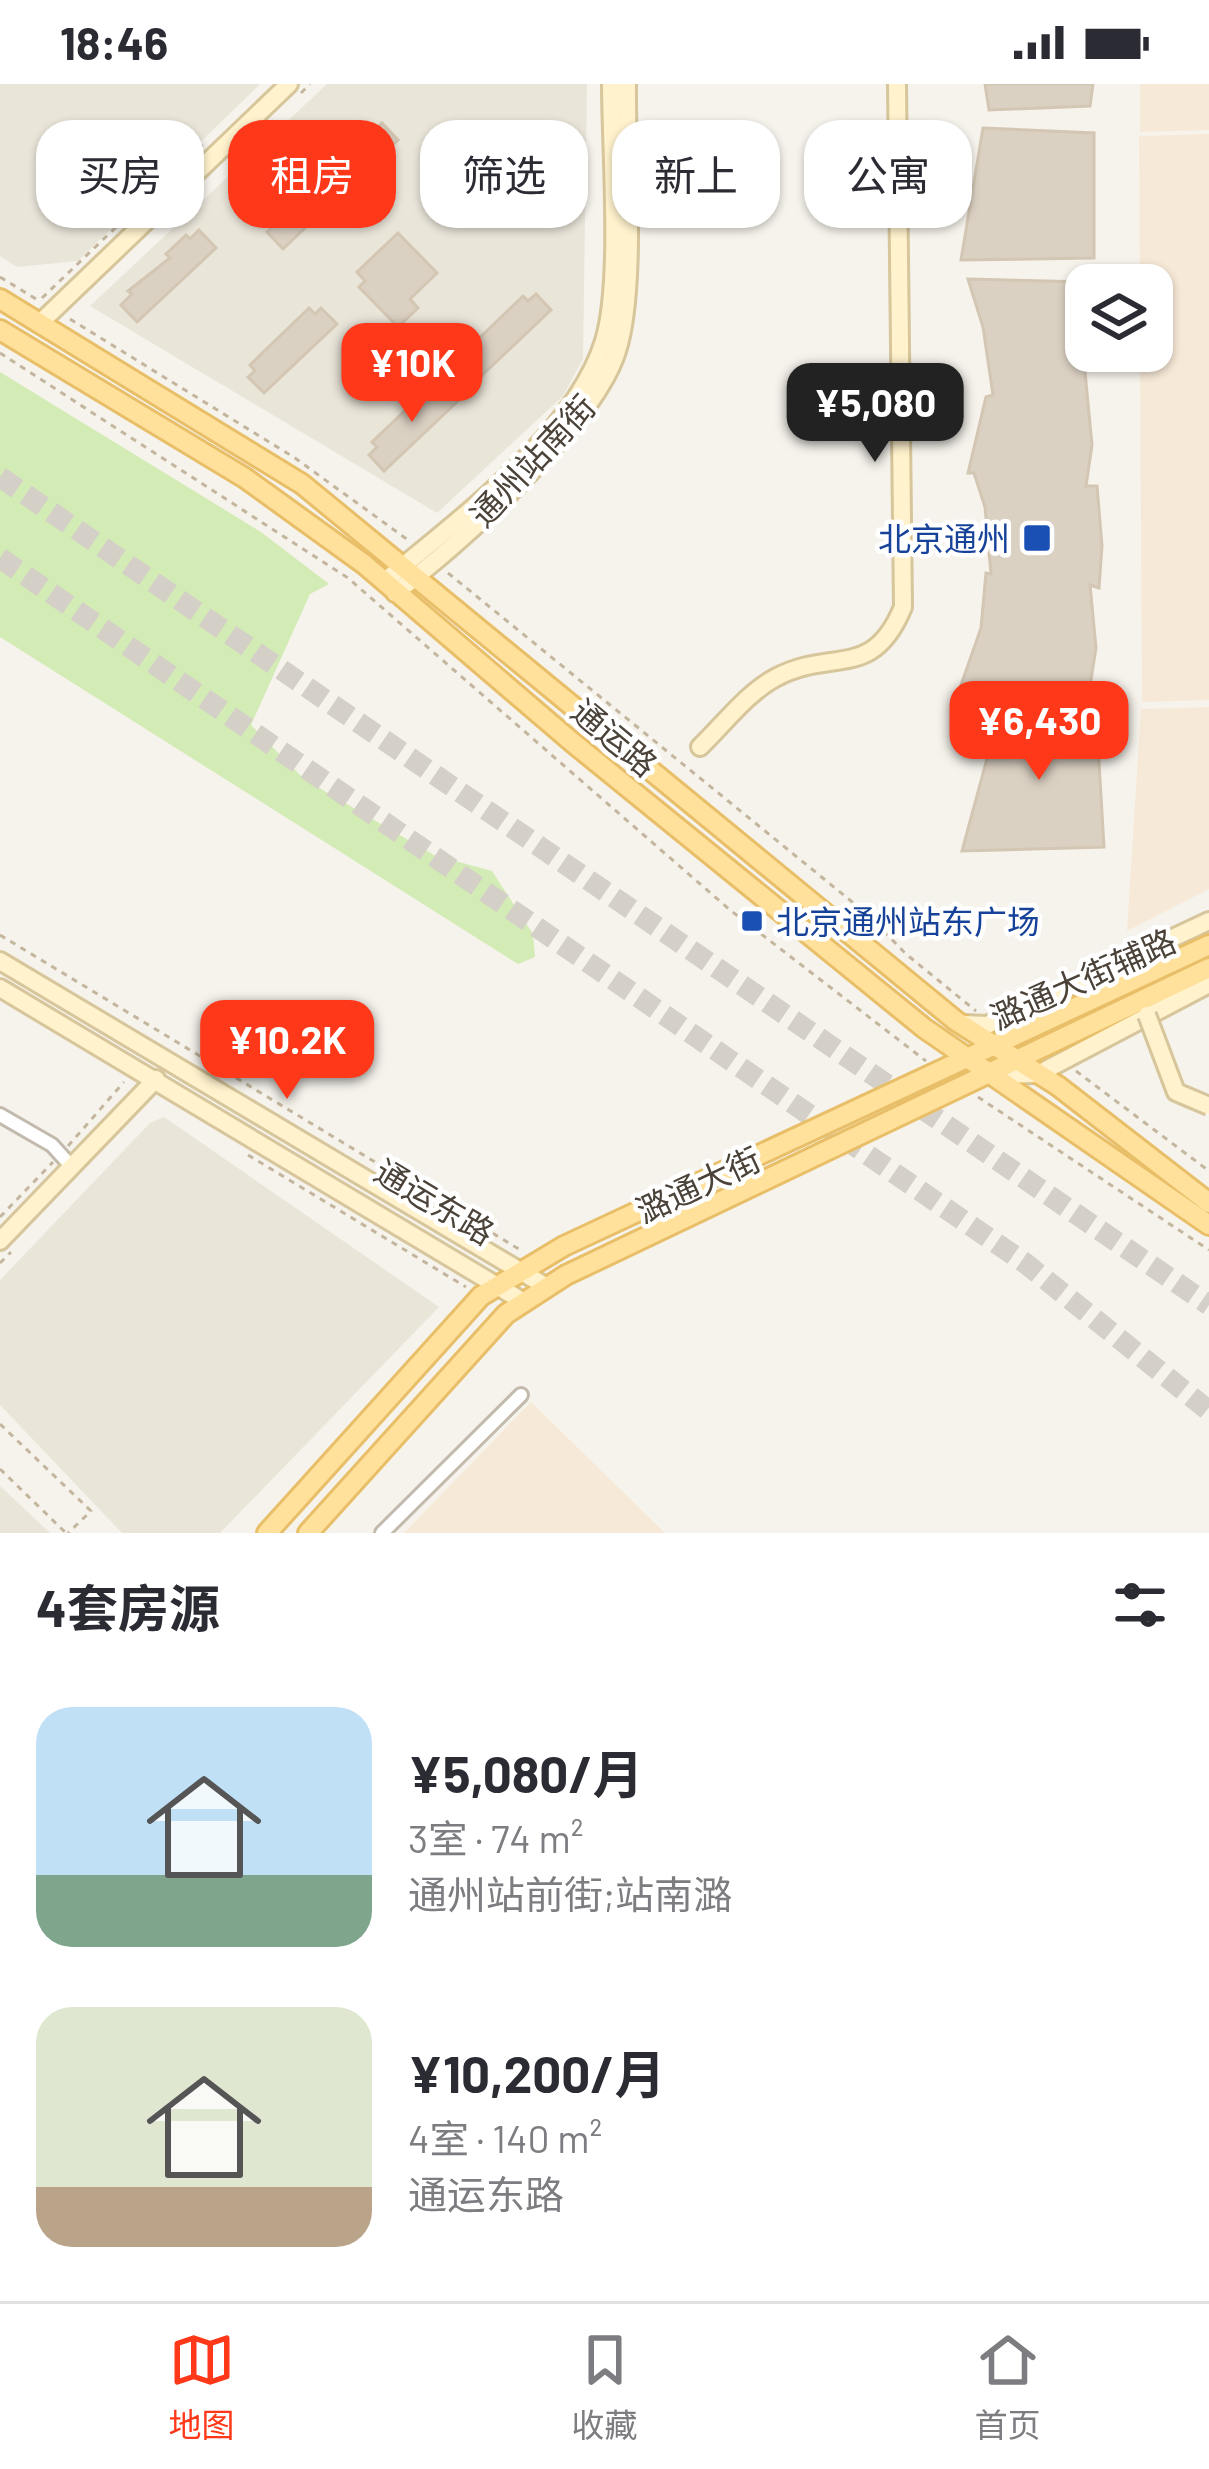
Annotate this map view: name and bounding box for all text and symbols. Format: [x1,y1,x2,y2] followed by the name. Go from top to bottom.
[60,15,168,69] text: 18:46
[36,120,204,228] chip: 买房
[228,120,396,228] chip: 租房
[420,120,588,228] chip: 筛选
[612,120,780,228] chip: 新上
[804,120,972,228] chip: 公寓
[1065,264,1173,372] map controls
[1065,264,1173,372] button: layers
[341,323,483,425] pin: ¥10K
[368,338,456,385] text: ¥10K
[777,363,973,465] pin: ¥5,080
[814,378,936,425] text: ¥5,080
[461,386,603,534] street label: 通州站南街
[878,518,1010,558] place label: 北京通州
[1021,522,1053,554] marker: 北京通州
[941,681,1137,783] pin: ¥6,430
[564,690,666,784] street label: 通运路
[977,696,1101,743] text: ¥6,430
[776,901,1040,941] place label: 北京通州站东广场
[739,908,765,934] marker: 北京通州站东广场
[984,919,1182,1037] street label: 潞通大街辅路
[189,1000,385,1102] pin: ¥10.2K
[227,1015,347,1062] text: ¥10.2K
[630,1138,766,1230] street label: 潞通大街
[368,1150,502,1252] street label: 通运东路
[1107,1572,1173,1638] icon: filters
[36,1576,220,1637] text: 4套房源
[408,1742,644,1803] text: ¥5,080/月
[132,1755,276,1899] icon: home
[408,1814,584,1861] text: 3室 · 74 m²
[408,1870,732,1917] text: 通州站前街;站南潞
[408,2042,665,2103] text: ¥10,200/月
[132,2055,276,2199] icon: home
[408,2114,602,2161] text: 4室 · 140 m²
[408,2170,564,2217] text: 通运东路
[169,2327,235,2447] tab: 地图
[572,2327,638,2447] tab: 收藏
[975,2327,1041,2447] tab: 首页

